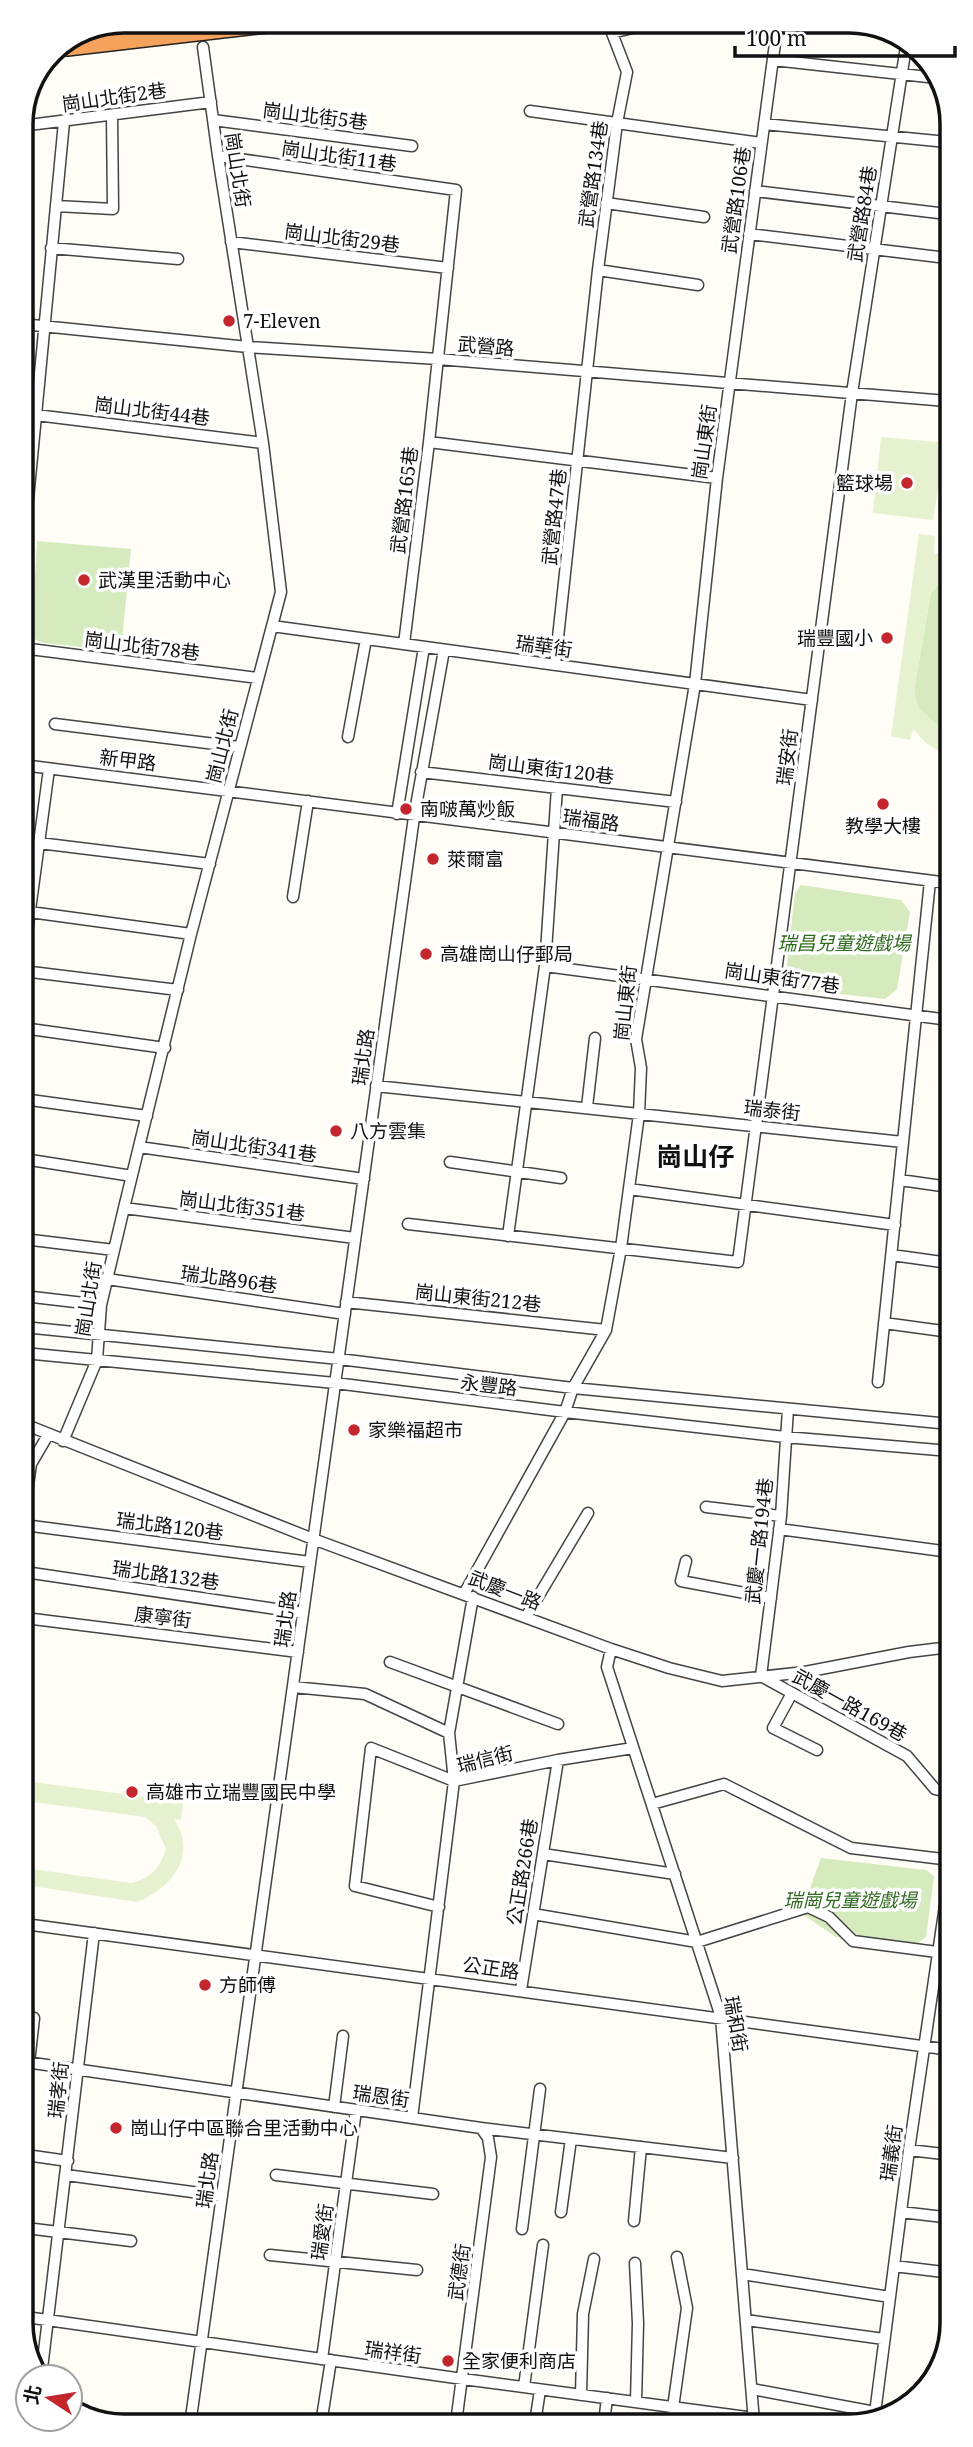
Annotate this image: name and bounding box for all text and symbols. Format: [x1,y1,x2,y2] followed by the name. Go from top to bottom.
[735,14,956,58] scale bar
[746,24,807,52] text: 100 m
[60,77,168,117] street label: 崗山北街2巷
[261,97,369,135] street label: 崗山北街5巷
[573,119,613,229] street label: 武營路134巷
[219,130,257,210] street label: 崗山北街
[280,135,398,177] street label: 崗山北街11巷
[716,145,756,255] street label: 武營路106巷
[842,164,882,264] street label: 武營路84巷
[283,218,401,258] street label: 崗山北街29巷
[243,308,321,334] place label: 7-Eleven
[221,313,237,329] marker: 7-Eleven
[456,331,516,361] street label: 武營路
[93,391,211,431] street label: 崗山北街44巷
[686,403,722,481] street label: 崗山東街
[385,445,423,555] street label: 武營路165巷
[536,467,572,567] street label: 武營路47巷
[836,470,893,496] place label: 籃球場
[899,475,915,491] marker: 籃球場
[98,567,231,593] place label: 武漢里活動中心
[76,572,92,588] marker: 武漢里活動中心
[797,625,873,651] place label: 瑞豐國小
[83,626,201,666] street label: 崗山北街78巷
[514,629,574,663] street label: 瑞華街
[879,630,895,646] marker: 瑞豐國小
[200,706,244,786] street label: 崗山北街
[771,727,803,787] street label: 瑞安街
[98,744,158,776] street label: 新甲路
[486,748,616,790] street label: 崗山東街120巷
[420,796,515,822] place label: 南啵萬炒飯
[875,796,891,812] marker: 教學大樓
[398,801,414,817] marker: 南啵萬炒飯
[561,803,621,837] street label: 瑞福路
[845,813,921,839] place label: 教學大樓
[447,846,504,872] place label: 萊爾富
[425,851,441,867] marker: 萊爾富
[777,930,912,956] park label: 瑞昌兒童遊戲場
[440,941,573,967] place label: 高雄崗山仔郵局
[418,946,434,962] marker: 高雄崗山仔郵局
[723,957,841,999] street label: 崗山東街77巷
[608,964,642,1042] street label: 崗山東街
[346,1027,380,1087] street label: 瑞北路
[742,1094,802,1126] street label: 瑞泰街
[350,1118,426,1144] place label: 八方雲集
[328,1123,344,1139] marker: 八方雲集
[189,1124,319,1168] street label: 崗山北街341巷
[656,1138,734,1174] district label: 崗山仔
[177,1185,307,1227] street label: 崗山北街351巷
[69,1259,107,1339] street label: 崗山北街
[179,1259,279,1299] street label: 瑞北路96巷
[414,1278,542,1318] street label: 崗山東街212巷
[459,1369,519,1401] street label: 永豐路
[368,1417,463,1443] place label: 家樂福超市
[346,1422,362,1438] marker: 家樂福超市
[739,1477,779,1605] street label: 武慶一路194巷
[115,1507,225,1545] street label: 瑞北路120巷
[111,1555,221,1595] street label: 瑞北路132巷
[465,1564,545,1616] street label: 武慶一路
[268,1589,302,1649] street label: 瑞北路
[133,1601,193,1633] street label: 康寧街
[788,1663,912,1747] street label: 武慶一路169巷
[454,1739,516,1779] street label: 瑞信街
[146,1779,336,1805] place label: 高雄市立瑞豐國民中學
[124,1784,140,1800] marker: 高雄市立瑞豐國民中學
[501,1817,543,1927] street label: 公正路266巷
[783,1887,918,1913] park label: 瑞崗兒童遊戲場
[461,1951,521,1985] street label: 公正路
[219,1972,276,1998] place label: 方師傅
[197,1977,213,1993] marker: 方師傅
[718,1994,754,2054] street label: 瑞和街
[42,2060,74,2120] street label: 瑞孝街
[351,2079,411,2113] street label: 瑞恩街
[130,2115,358,2141] place label: 崗山仔中區聯合里活動中心
[108,2120,124,2136] marker: 崗山仔中區聯合里活動中心
[874,2123,908,2183] street label: 瑞義街
[190,2150,224,2210] street label: 瑞北路
[305,2202,339,2262] street label: 瑞愛街
[442,2242,476,2302] street label: 武德街
[363,2335,423,2369] street label: 瑞祥街
[462,2348,576,2374] place label: 全家便利商店
[440,2353,456,2369] marker: 全家便利商店
[14,2363,84,2433] north arrow
[18,2382,47,2406] text: 北

